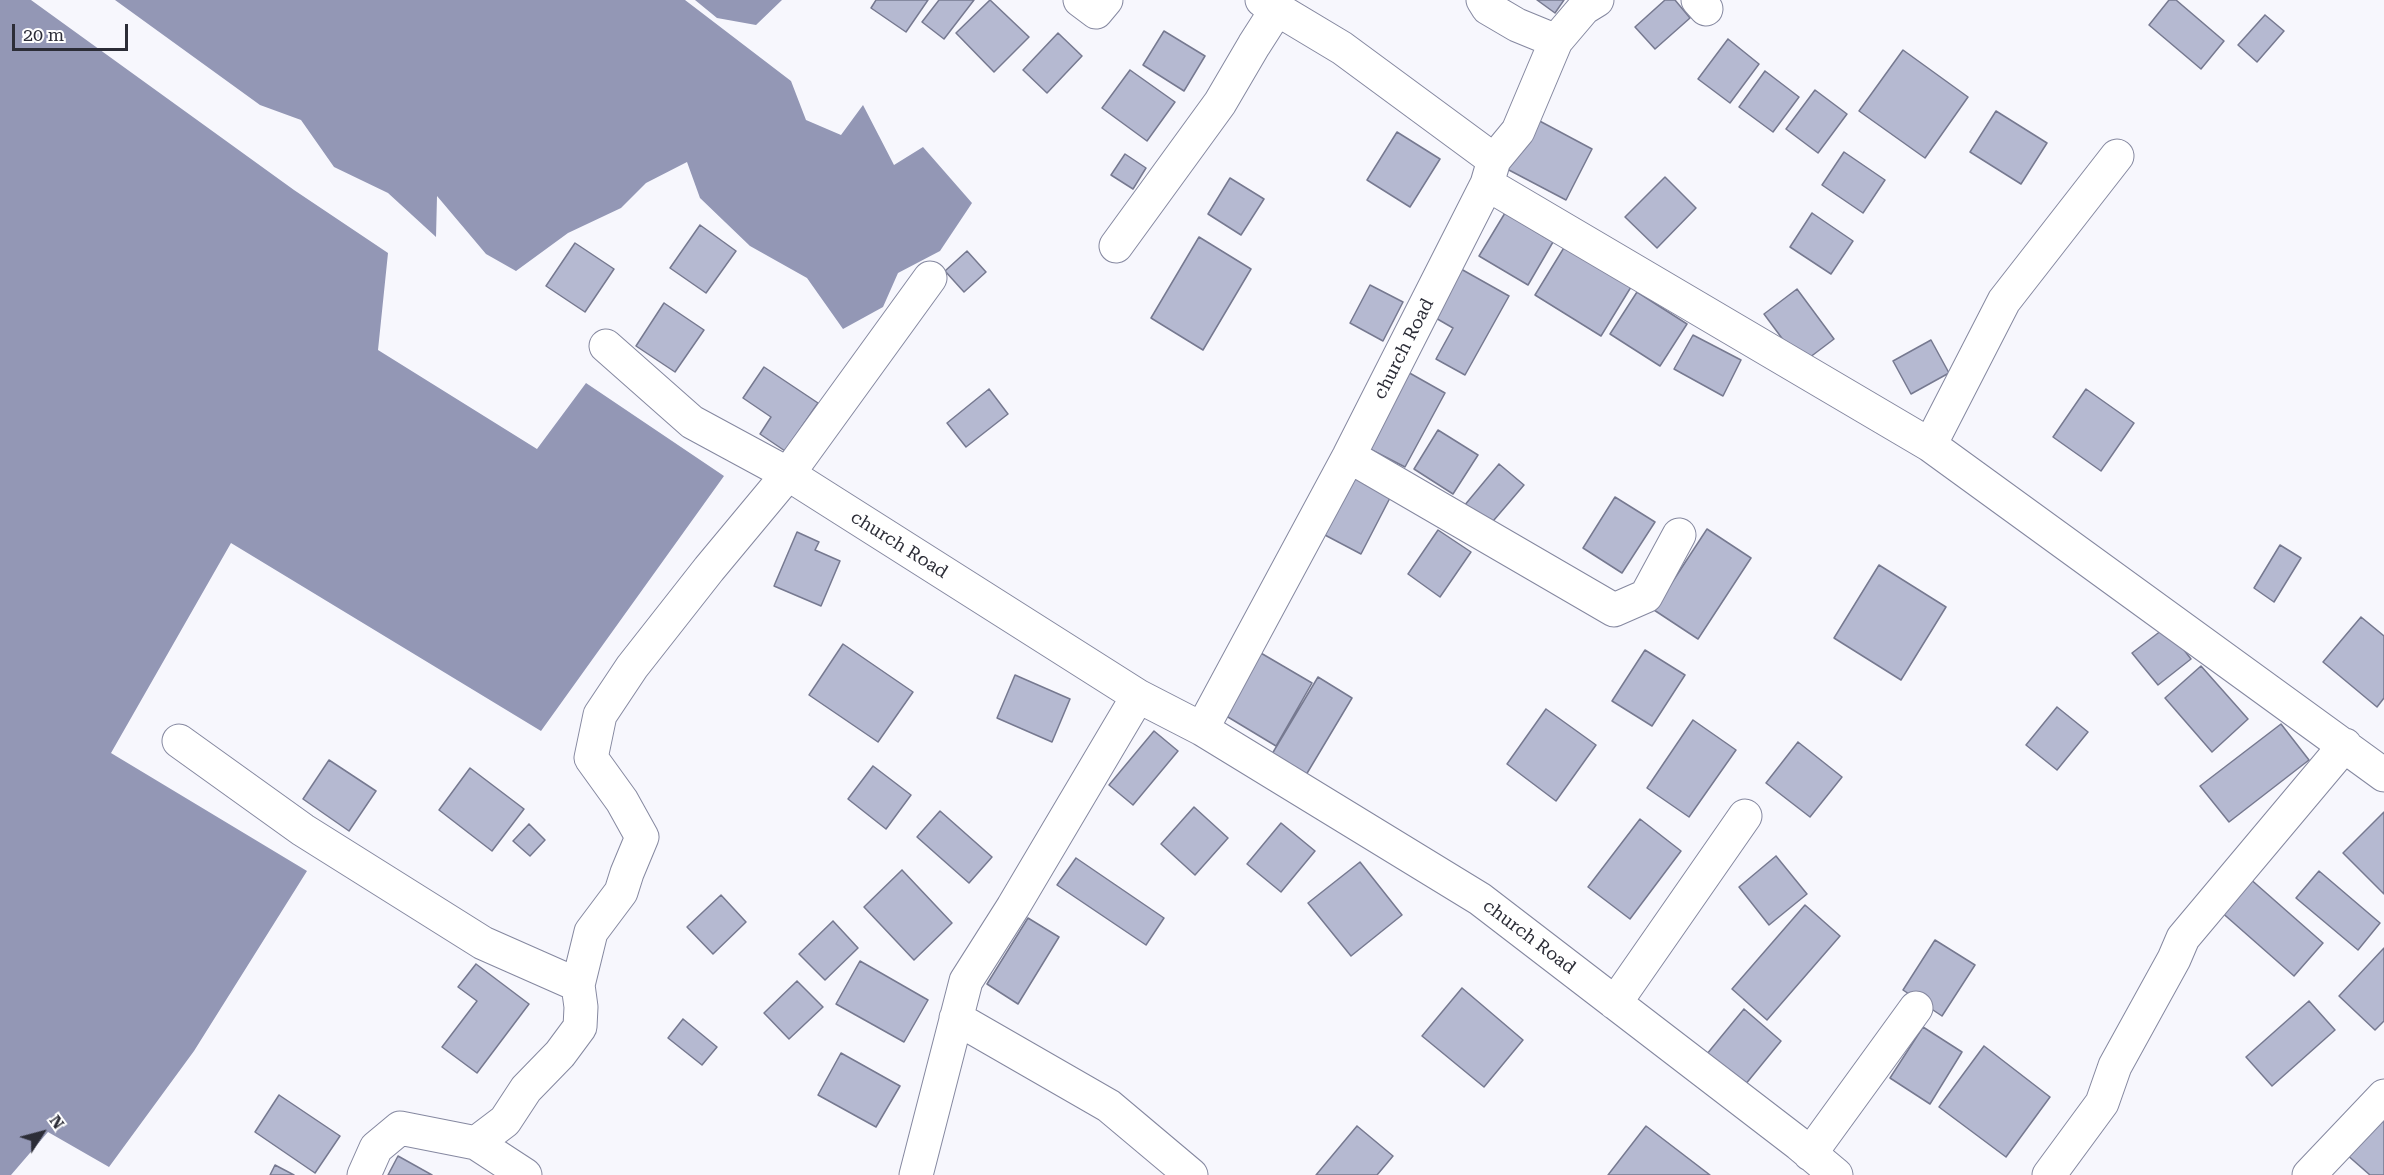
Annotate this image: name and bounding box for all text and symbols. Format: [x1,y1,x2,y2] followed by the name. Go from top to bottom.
[15,12,130,50] scale bar
[23,24,64,45] text: 20 m
[1369,295,1439,403] street label: church Road
[846,507,952,583] street label: church Road
[1478,895,1580,979] street label: church Road
[12,1103,72,1163] north arrow
[46,1112,68,1133] text: N

